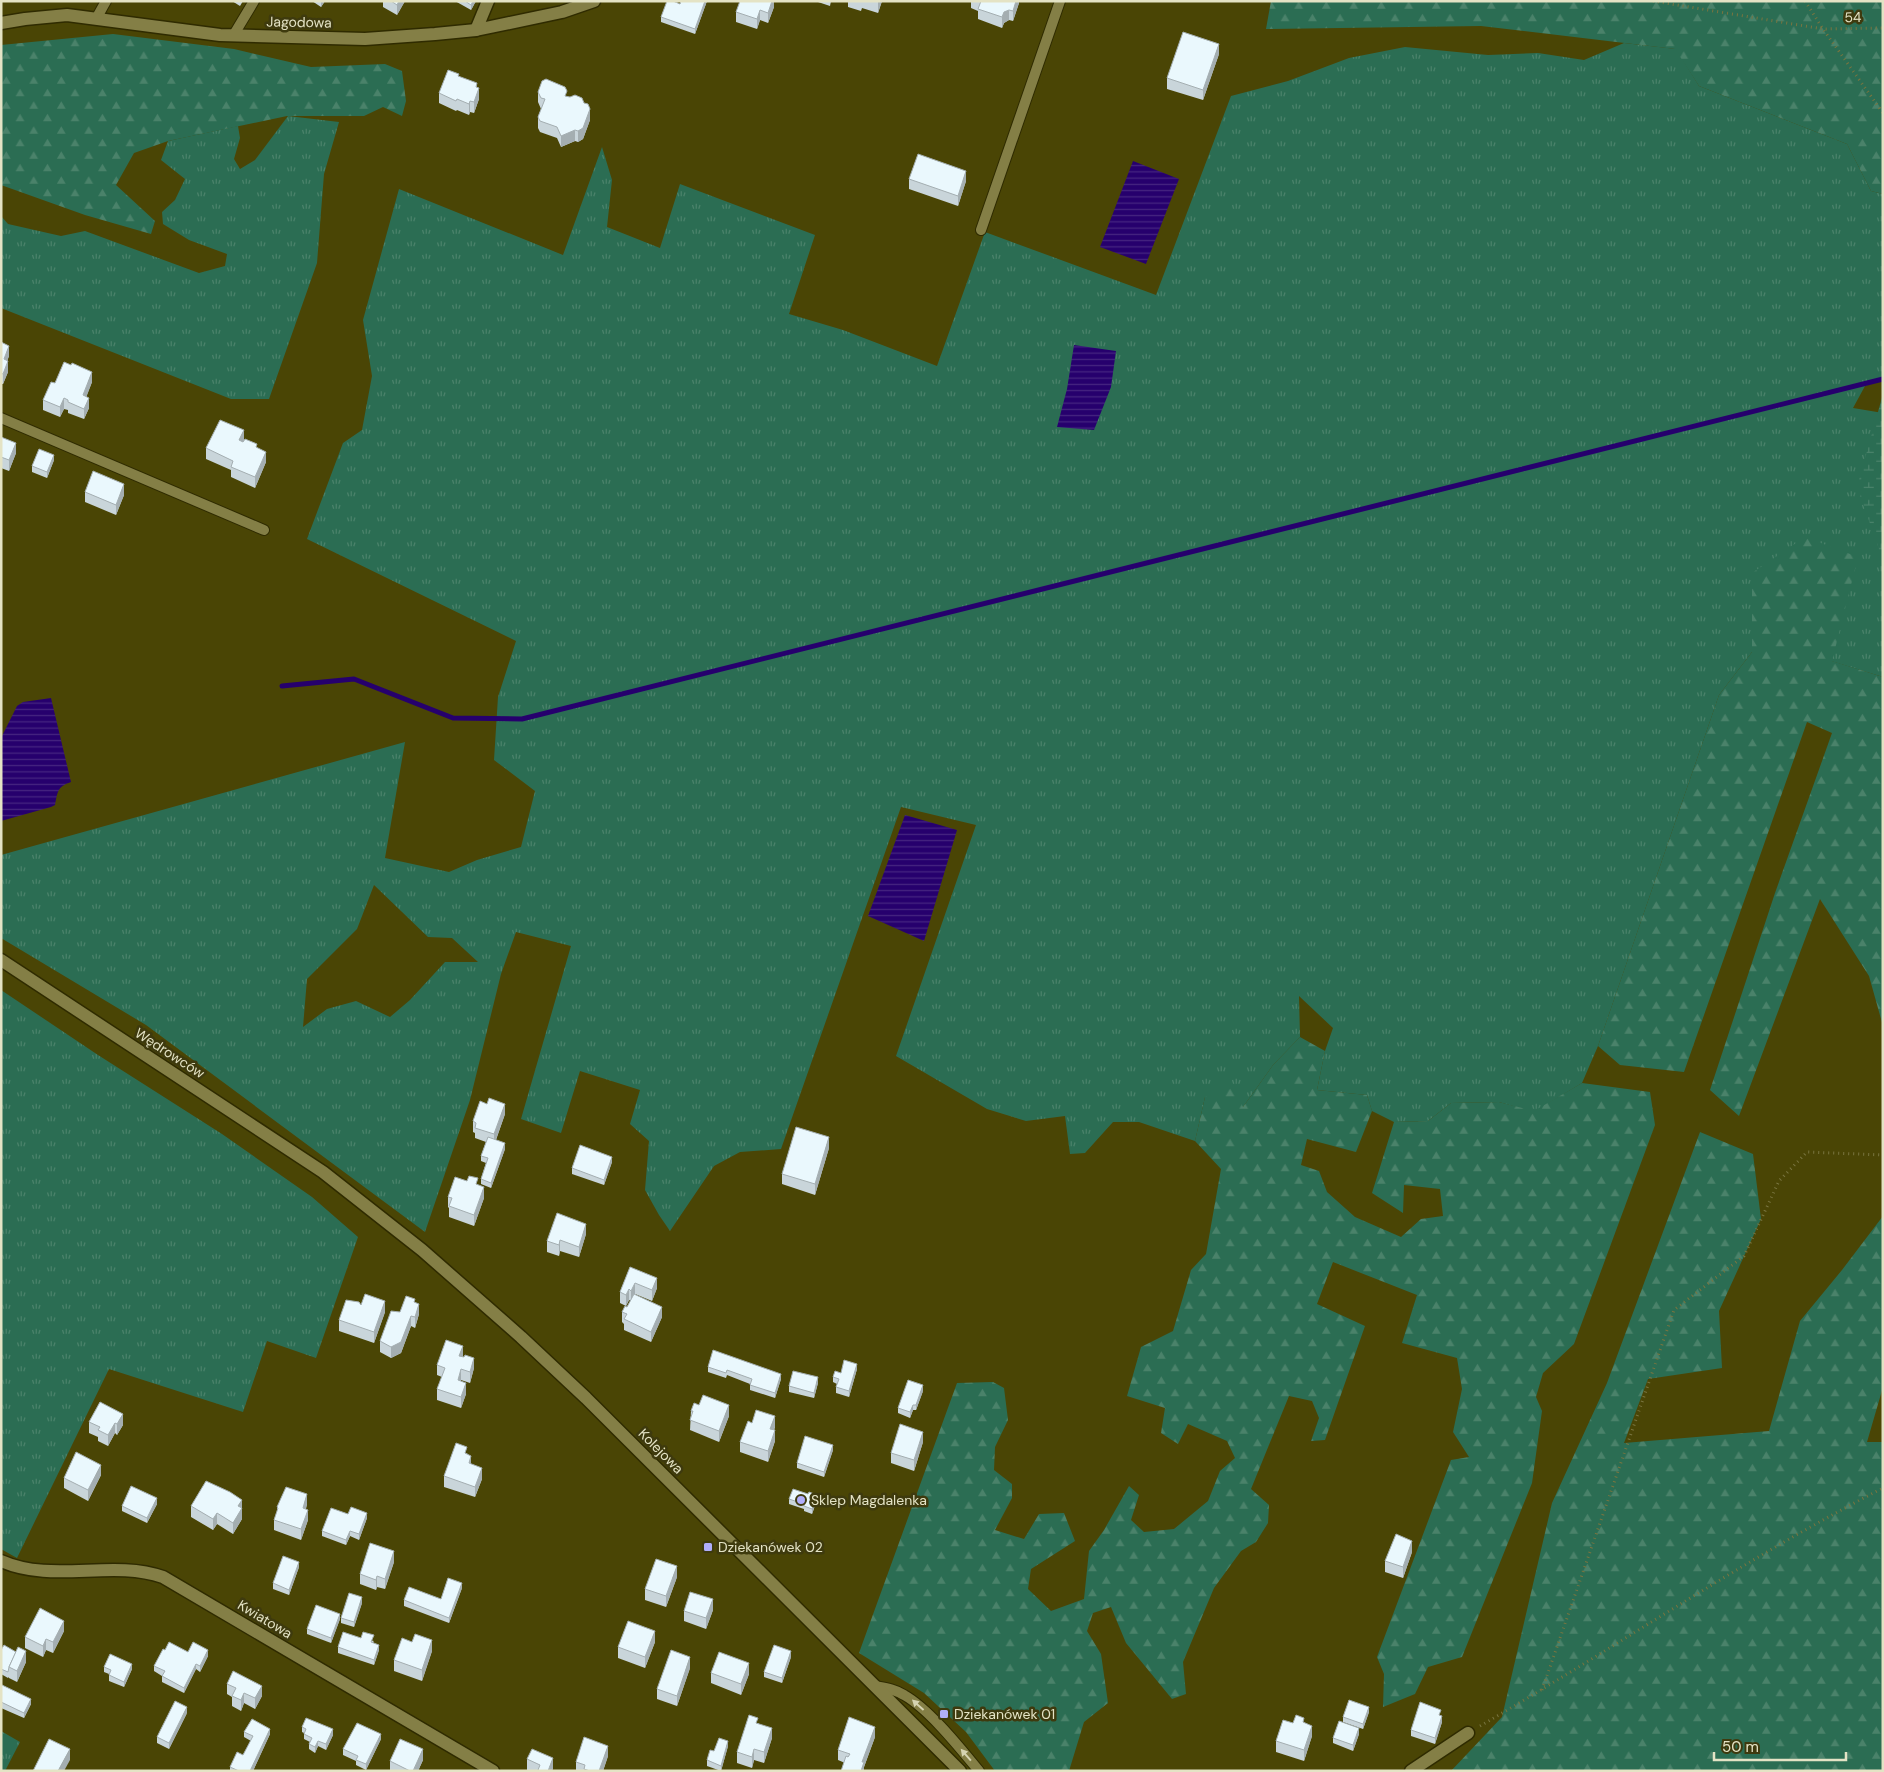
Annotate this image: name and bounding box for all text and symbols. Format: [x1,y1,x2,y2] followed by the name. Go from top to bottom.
[1844,8,1862,26] street label: 54
[266,12,332,32] street label: Jagodowa
[132,1024,209,1082] street label: Wędrowców
[635,1425,687,1477] street label: Kolejowa
[811,1491,927,1509] place label: Sklep Magdalenka
[795,1494,807,1506] marker: Sklep Magdalenka
[718,1538,823,1556] place label: Dziekanówek 02
[702,1541,714,1553] marker: Dziekanówek 02
[234,1596,296,1642] street label: Kwiatowa
[912,1699,924,1711] one-way arrow
[954,1705,1055,1723] place label: Dziekanówek 01
[938,1708,950,1720] marker: Dziekanówek 01
[1714,1730,1846,1762] scale bar
[1722,1737,1759,1757] text: 50 m
[960,1749,971,1762] one-way arrow

